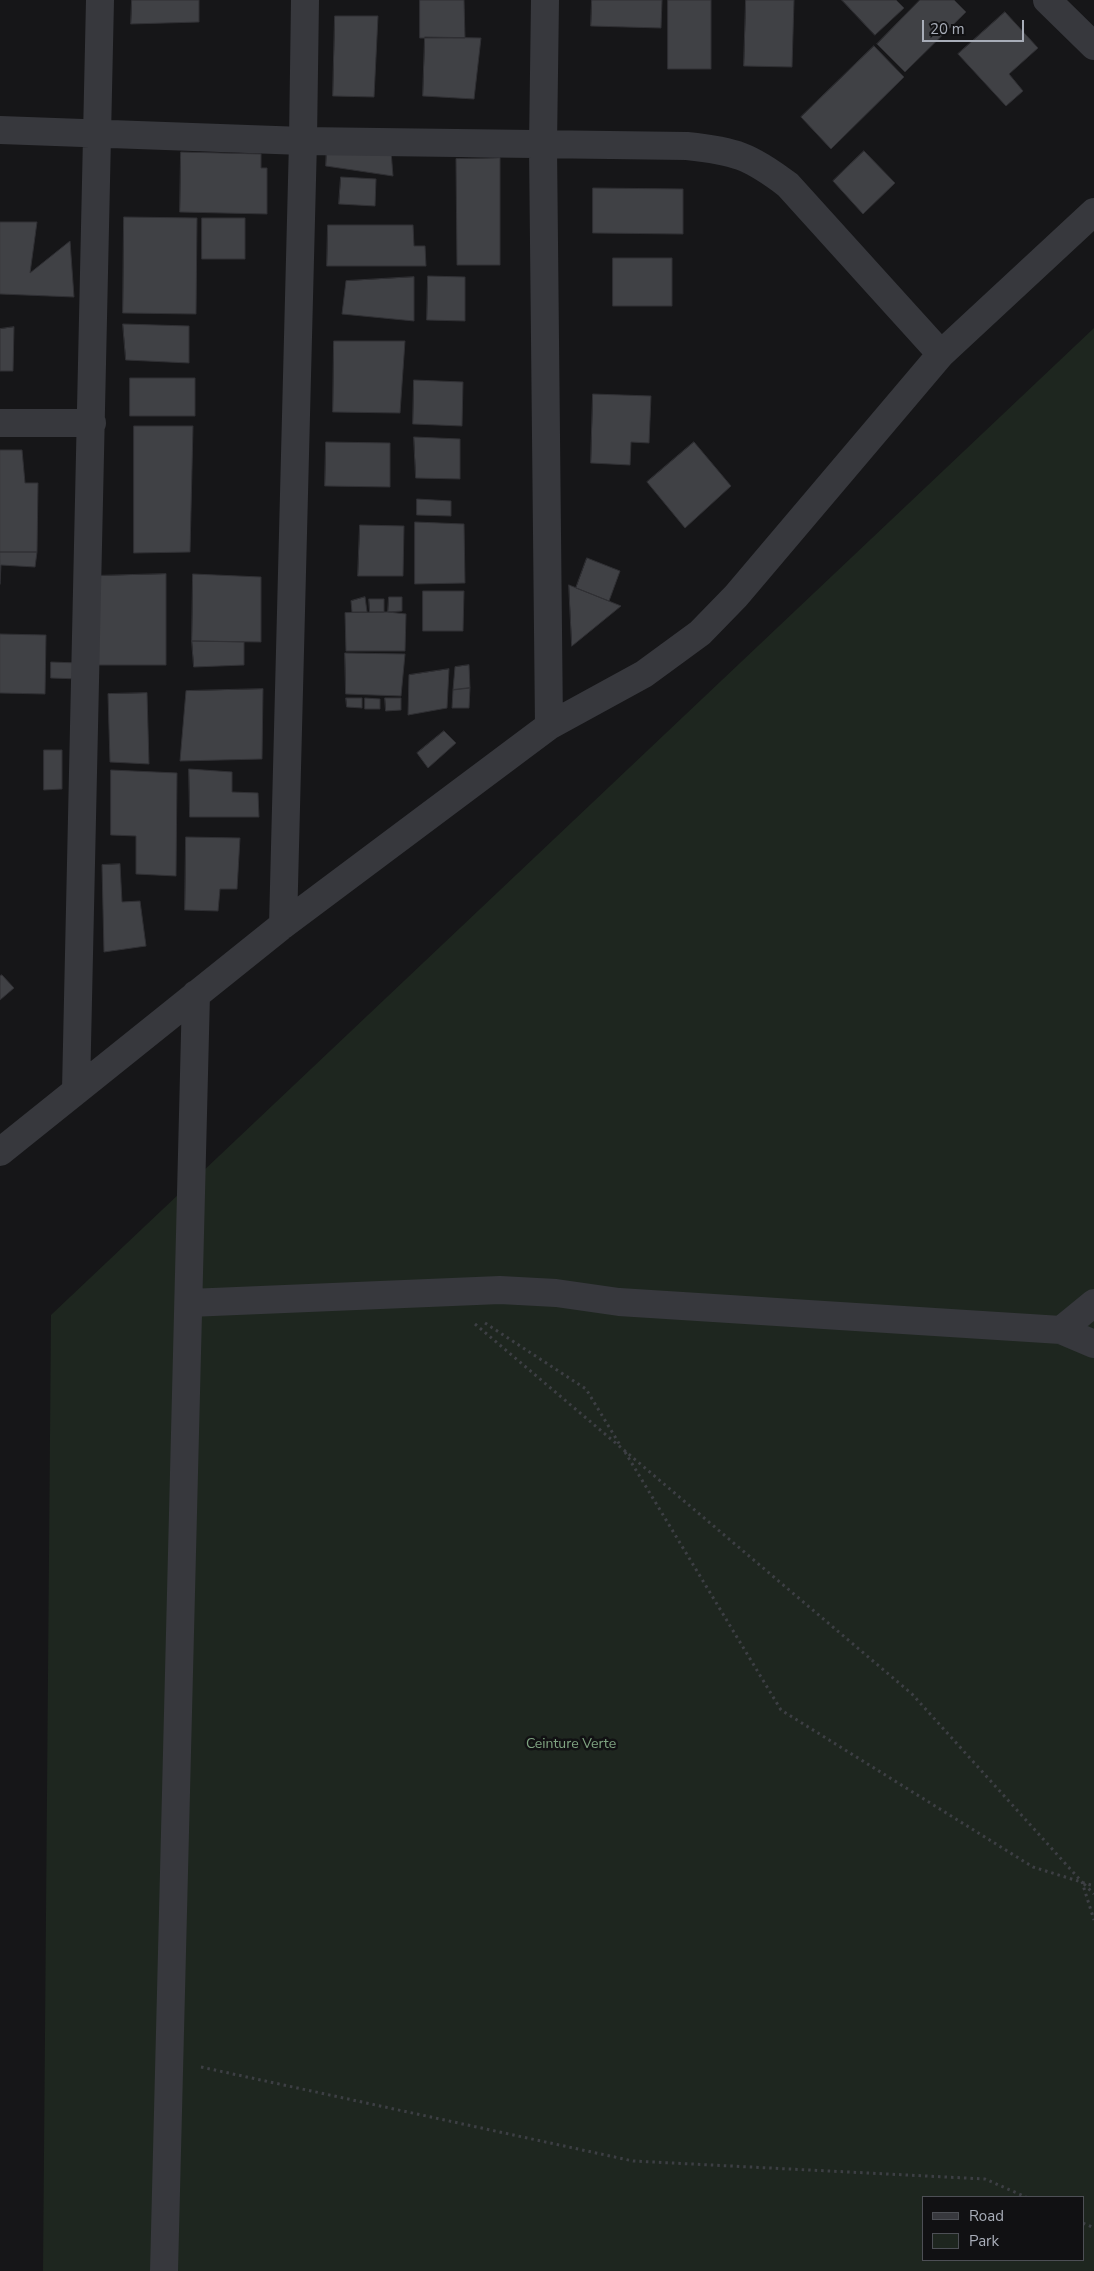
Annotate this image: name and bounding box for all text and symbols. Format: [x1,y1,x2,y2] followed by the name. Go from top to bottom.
[924,10,1026,42] scale bar
[930,19,965,39] text: 20 m
[526,1737,616,1753] park label: Ceinture Verte
[922,2196,1084,2261] legend
[969,2206,1004,2226] text: Road
[969,2231,999,2251] text: Park

